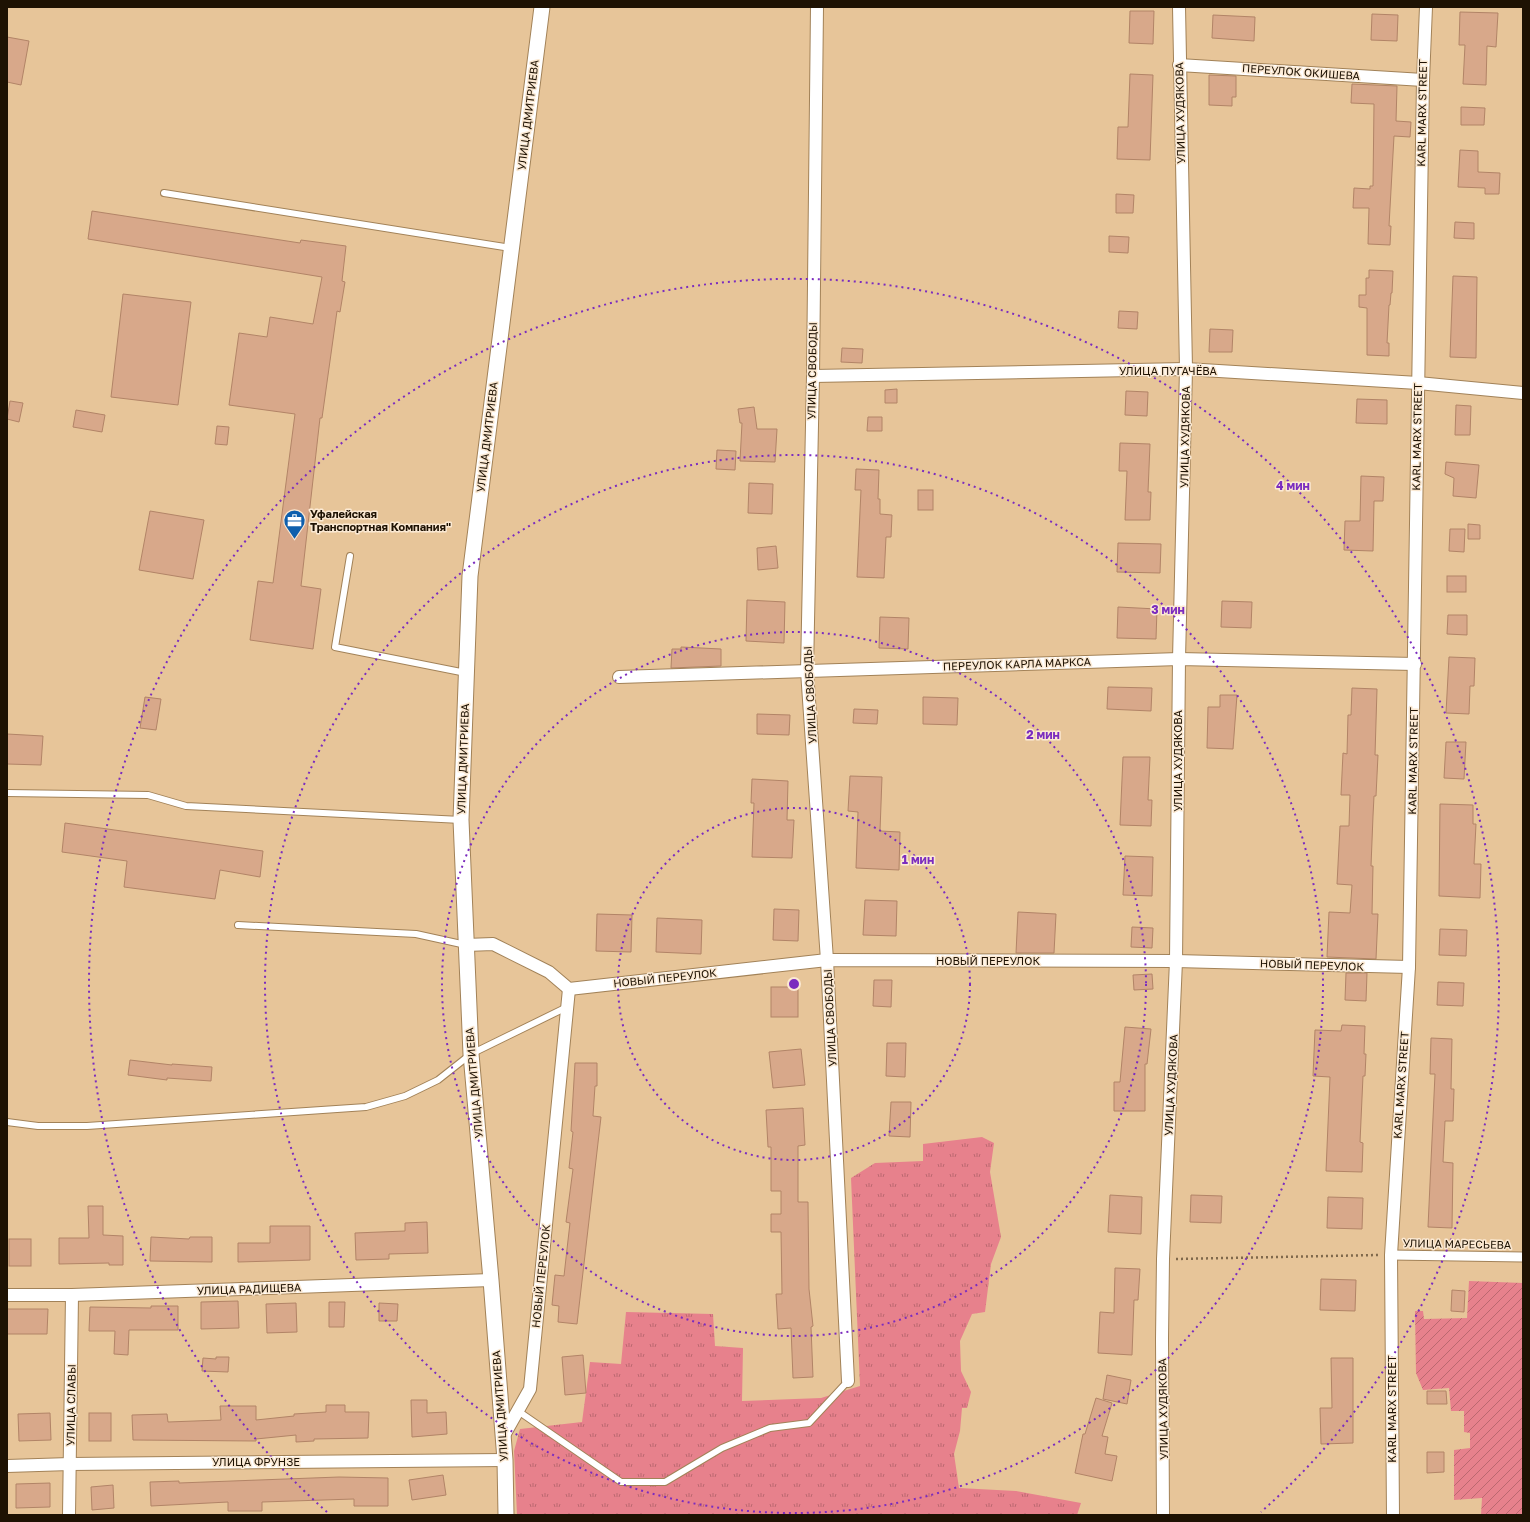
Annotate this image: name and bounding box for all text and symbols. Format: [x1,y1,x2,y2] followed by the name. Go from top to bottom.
[514,58,541,171] street label: УЛИЦА ДМИТРИЕВА
[1414,59,1429,167] street label: KARL MARX STREET
[1172,61,1187,164] street label: УЛИЦА ХУДЯКОВА
[1242,61,1361,82] street label: ПЕРЕУЛОК ОКИШЕВА
[804,322,819,420] street label: УЛИЦА СВОБОДЫ
[1119,364,1218,377] street label: УЛИЦА ПУГАЧЁВА
[473,380,500,493] street label: УЛИЦА ДМИТРИЕВА
[1409,383,1424,491] street label: KARL MARX STREET
[1177,385,1192,488] street label: УЛИЦА ХУДЯКОВА
[1276,478,1310,493] text: 4 мин
[282,507,308,540] office icon: Уфалейская Транспортная Компания"
[310,507,451,533] place label: Уфалейская Транспортная Компания"
[1151,602,1185,617] text: 3 мин
[800,646,819,744] street label: УЛИЦА СВОБОДЫ
[943,654,1092,673] street label: ПЕРЕУЛОК КАРЛА МАРКСА
[454,703,471,815] street label: УЛИЦА ДМИТРИЕВА
[1405,707,1420,815] street label: KARL MARX STREET
[1171,710,1184,812] street label: УЛИЦА ХУДЯКОВА
[1026,727,1060,742] text: 2 мин
[902,852,934,867] text: 1 мин
[936,954,1040,967] street label: НОВЫЙ ПЕРЕУЛОК
[1260,956,1365,973] street label: НОВЫЙ ПЕРЕУЛОК
[612,966,718,989] street label: НОВЫЙ ПЕРЕУЛОК
[820,969,839,1067] street label: УЛИЦА СВОБОДЫ
[787,977,801,991] centre of rings
[462,1026,485,1139] street label: УЛИЦА ДМИТРИЕВА
[1390,1031,1411,1139] street label: KARL MARX STREET
[1161,1033,1180,1136] street label: УЛИЦА ХУДЯКОВА
[529,1223,552,1328] street label: НОВЫЙ ПЕРЕУЛОК
[1403,1236,1512,1251] street label: УЛИЦА МАРЕСЬЕВА
[197,1280,302,1297] street label: УЛИЦА РАДИЩЕВА
[489,1349,510,1462] street label: УЛИЦА ДМИТРИЕВА
[1385,1355,1398,1463] street label: KARL MARX STREET
[1155,1357,1170,1460] street label: УЛИЦА ХУДЯКОВА
[63,1364,78,1446] street label: УЛИЦА СЛАВЫ
[212,1455,300,1468] street label: УЛИЦА ФРУНЗЕ

